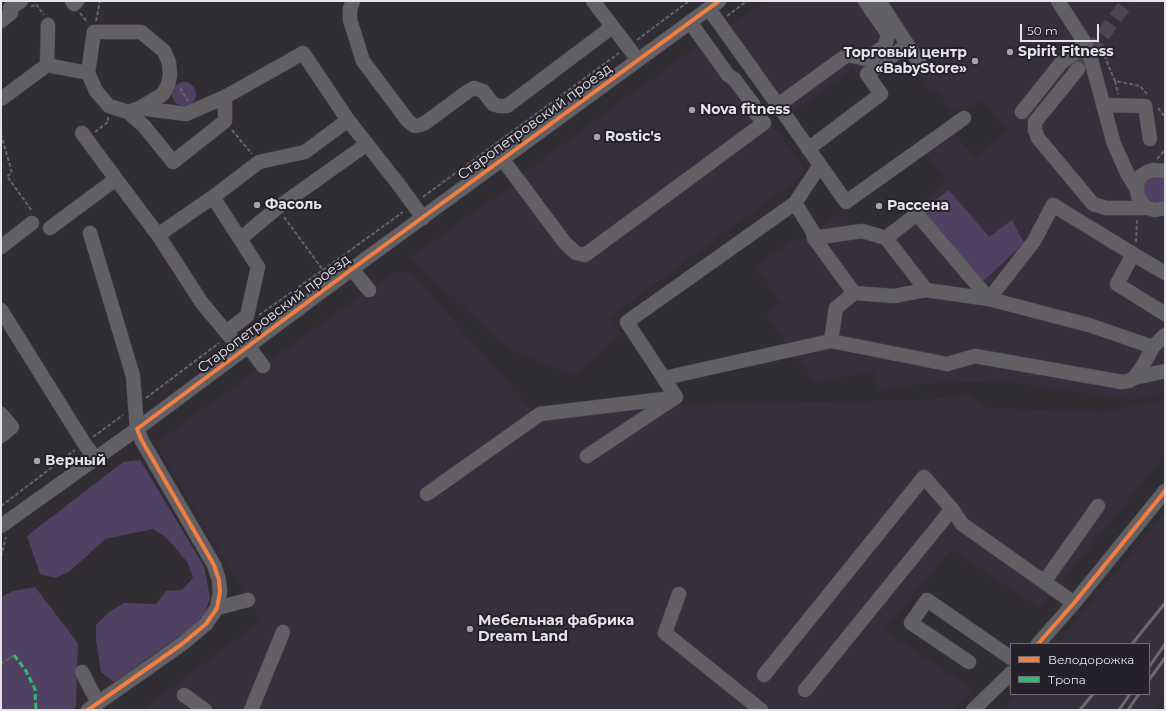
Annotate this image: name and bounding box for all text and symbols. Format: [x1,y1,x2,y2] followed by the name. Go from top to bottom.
[1022,16,1101,42] scale bar
[1027,23,1058,38] text: 50 m
[1018,44,1114,60] place label: Spirit Fitness
[844,45,967,78] place label: Торговый центр «BabyStore»
[1005,47,1015,57] marker: Spirit Fitness
[970,56,980,66] marker: Торговый центр «BabyStore»
[455,60,615,184] street label: Старопетровский проезд
[700,102,790,118] place label: Nova fitness
[687,105,697,115] marker: Nova fitness
[605,129,661,145] place label: Rostic's
[592,132,602,142] marker: Rostic's
[265,197,322,213] place label: Фасоль
[887,198,949,214] place label: Рассена
[252,200,262,210] marker: Фасоль
[874,201,884,211] marker: Рассена
[194,251,354,377] street label: Старопетровский проезд
[45,453,106,469] place label: Верный
[32,456,42,466] marker: Верный
[478,613,634,646] place label: Мебельная фабрика Dream Land
[465,624,475,634] marker: Мебельная фабрика Dream Land
[1010,643,1150,695] legend
[1048,652,1134,667] text: Велодорожка
[1048,672,1086,687] text: Тропа

